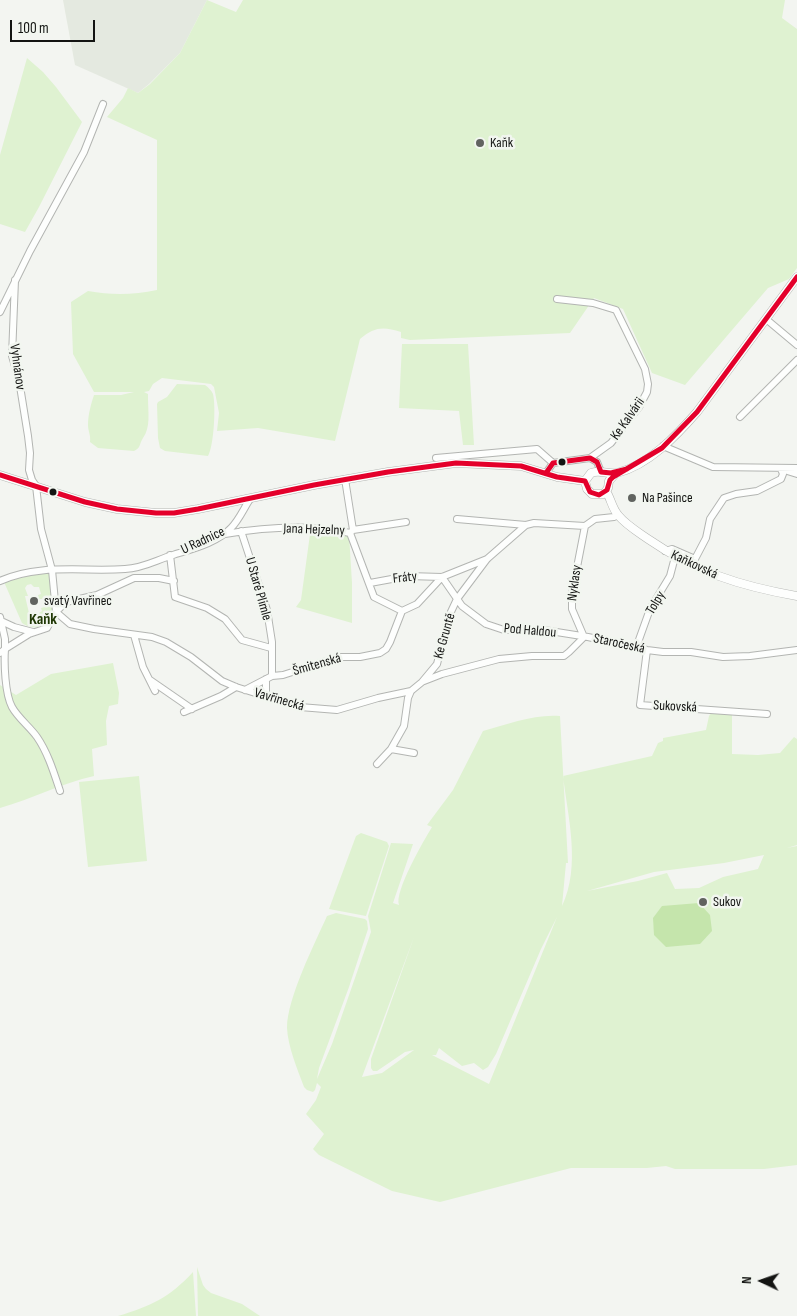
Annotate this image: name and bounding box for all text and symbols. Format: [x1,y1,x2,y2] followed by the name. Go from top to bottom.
[12,10,98,42] scale bar
[18,19,49,38] text: 100 m
[490,135,513,151] place label: Kaňk
[474,137,486,149] marker: Kaňk
[5,343,29,391] street label: Vyhnánov
[607,395,649,443] street label: Ke Kalvárii
[557,457,567,467] unlabelled marker
[48,487,58,497] unlabelled marker
[642,490,693,506] place label: Na Pašince
[626,492,638,504] marker: Na Pašince
[283,521,345,539] street label: Jana Hejzelny
[178,524,228,558] street label: U Radnice
[668,547,720,583] street label: Kaňkovská
[241,555,275,623] street label: U Staré Plimle
[564,564,586,602] street label: Nyklasy
[392,568,418,588] street label: Fráty
[643,588,669,618] street label: Tolpy
[44,593,112,609] place label: svatý Vavřinec
[28,595,40,607] marker: svatý Vavřinec
[29,610,57,630] district label: Kaňk
[430,611,460,661] street label: Ke Gruntě
[503,620,557,642] street label: Pod Haldou
[592,630,646,658] street label: Staročeská
[291,650,343,680] street label: Šmitenská
[252,685,306,715] street label: Vavřinecká
[653,697,697,717] street label: Sukovská
[713,894,741,910] place label: Sukov
[697,896,709,908] marker: Sukov
[737,1256,787,1306] north arrow
[738,1276,755,1284] text: N

